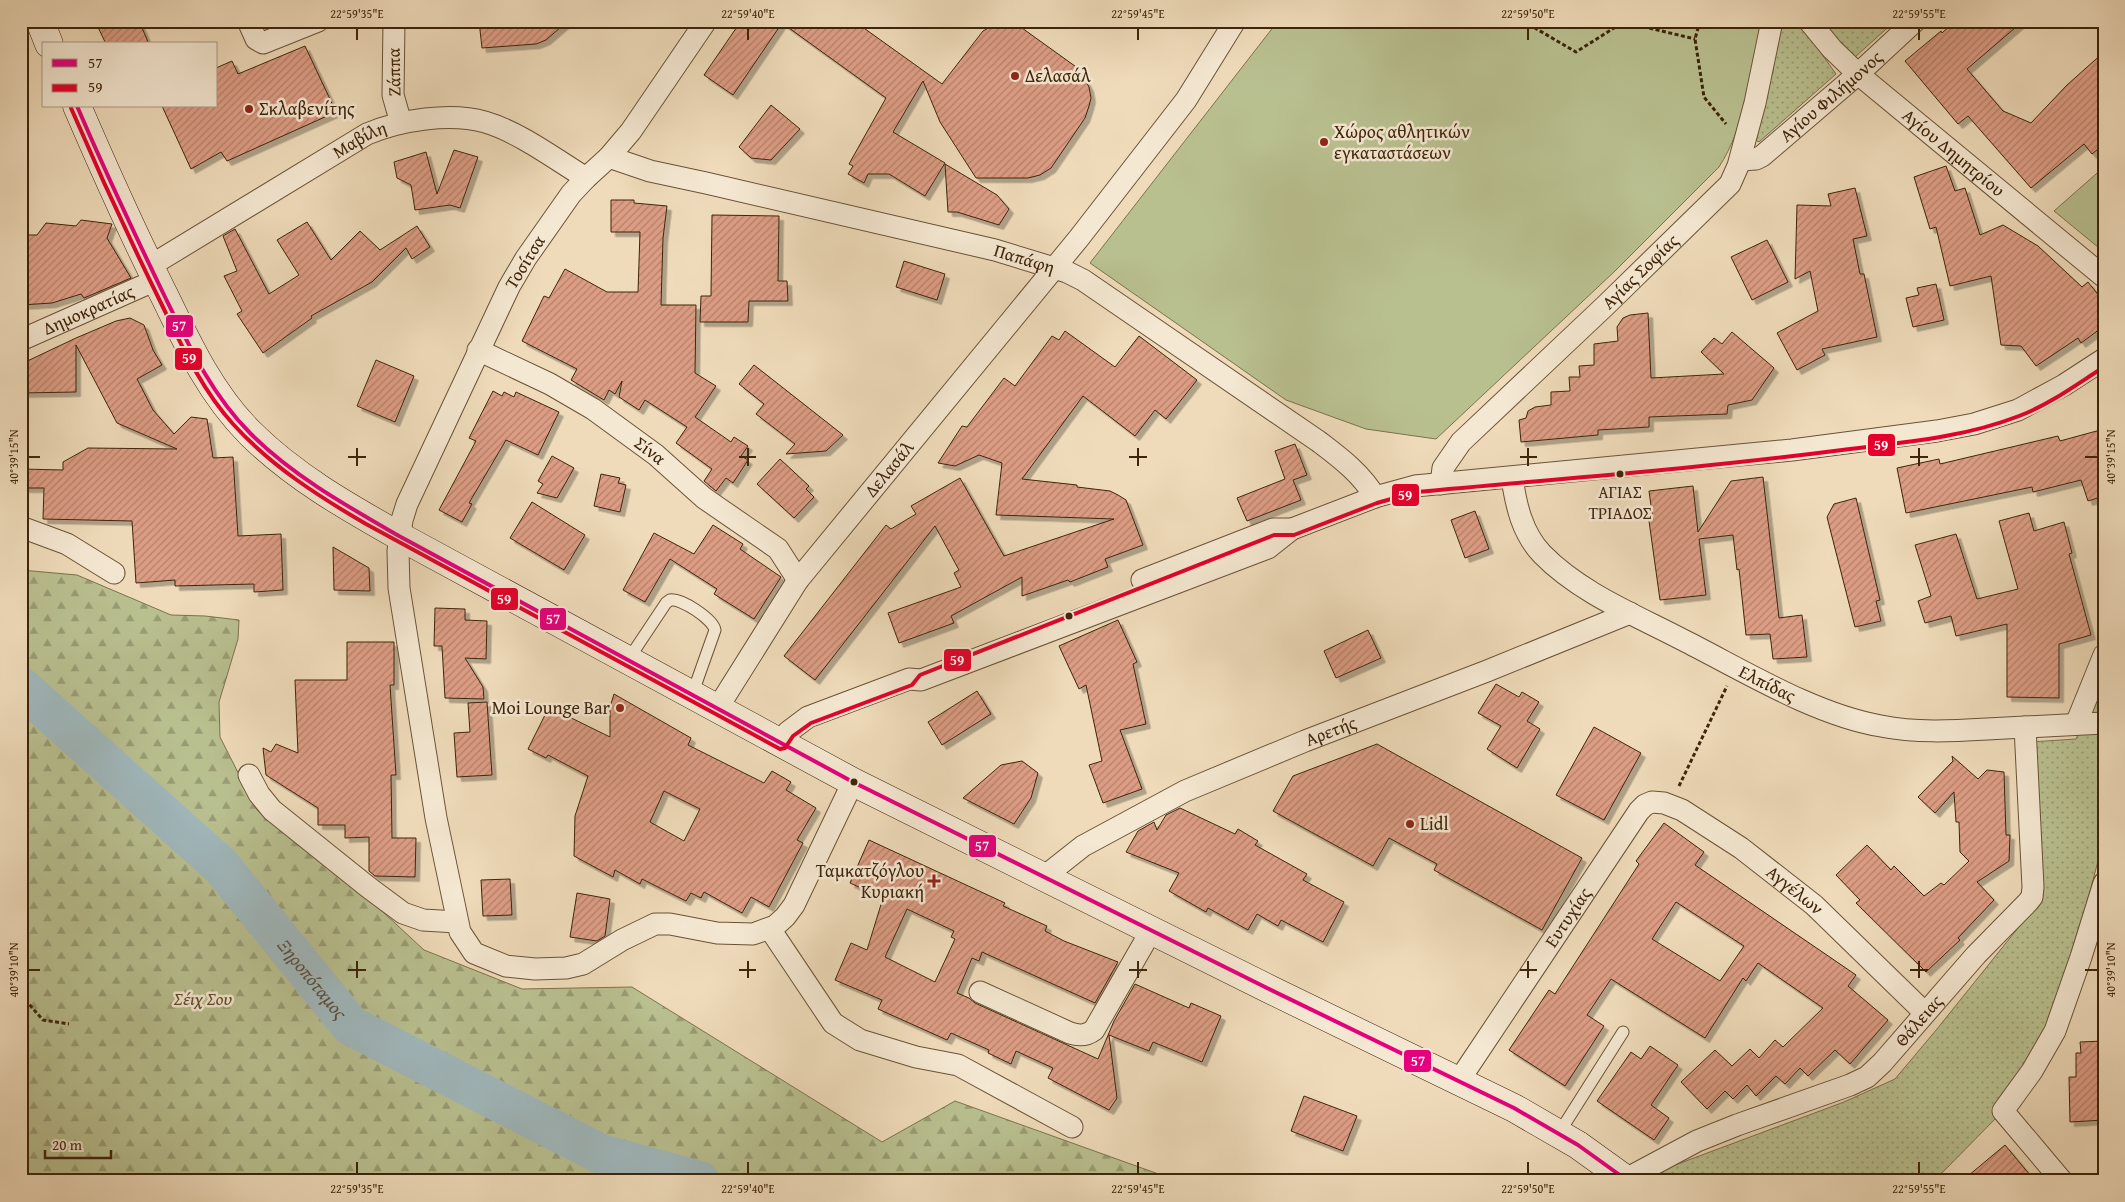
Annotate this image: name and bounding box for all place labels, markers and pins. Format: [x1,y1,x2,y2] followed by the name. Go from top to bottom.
[1025,62,1091,89] place label: Δελασάλ
[1009,70,1021,82] marker: Δελασάλ
[259,95,355,122] place label: Σκλαβενίτης
[243,103,255,115] marker: Σκλαβενίτης
[1334,118,1470,166] place label: Χώρος αθλητικών εγκαταστάσεων
[1318,136,1330,148] marker: Χώρος αθλητικών εγκαταστάσεων
[1615,469,1625,479] marker: ΑΓΙΑΣ ΤΡΙΑΔΟΣ
[1588,479,1652,525] place label: ΑΓΙΑΣ ΤΡΙΑΔΟΣ
[1064,611,1074,621] unlabelled marker
[492,694,611,721] place label: Moi Lounge Bar
[614,702,626,714] marker: Moi Lounge Bar
[849,777,859,787] unlabelled marker
[1420,810,1449,837] place label: Lidl
[1404,818,1416,830] marker: Lidl
[816,857,924,905] place label: Ταμκατζόγλου Κυριακή
[928,875,940,887] marker: Ταμκατζόγλου Κυριακή

